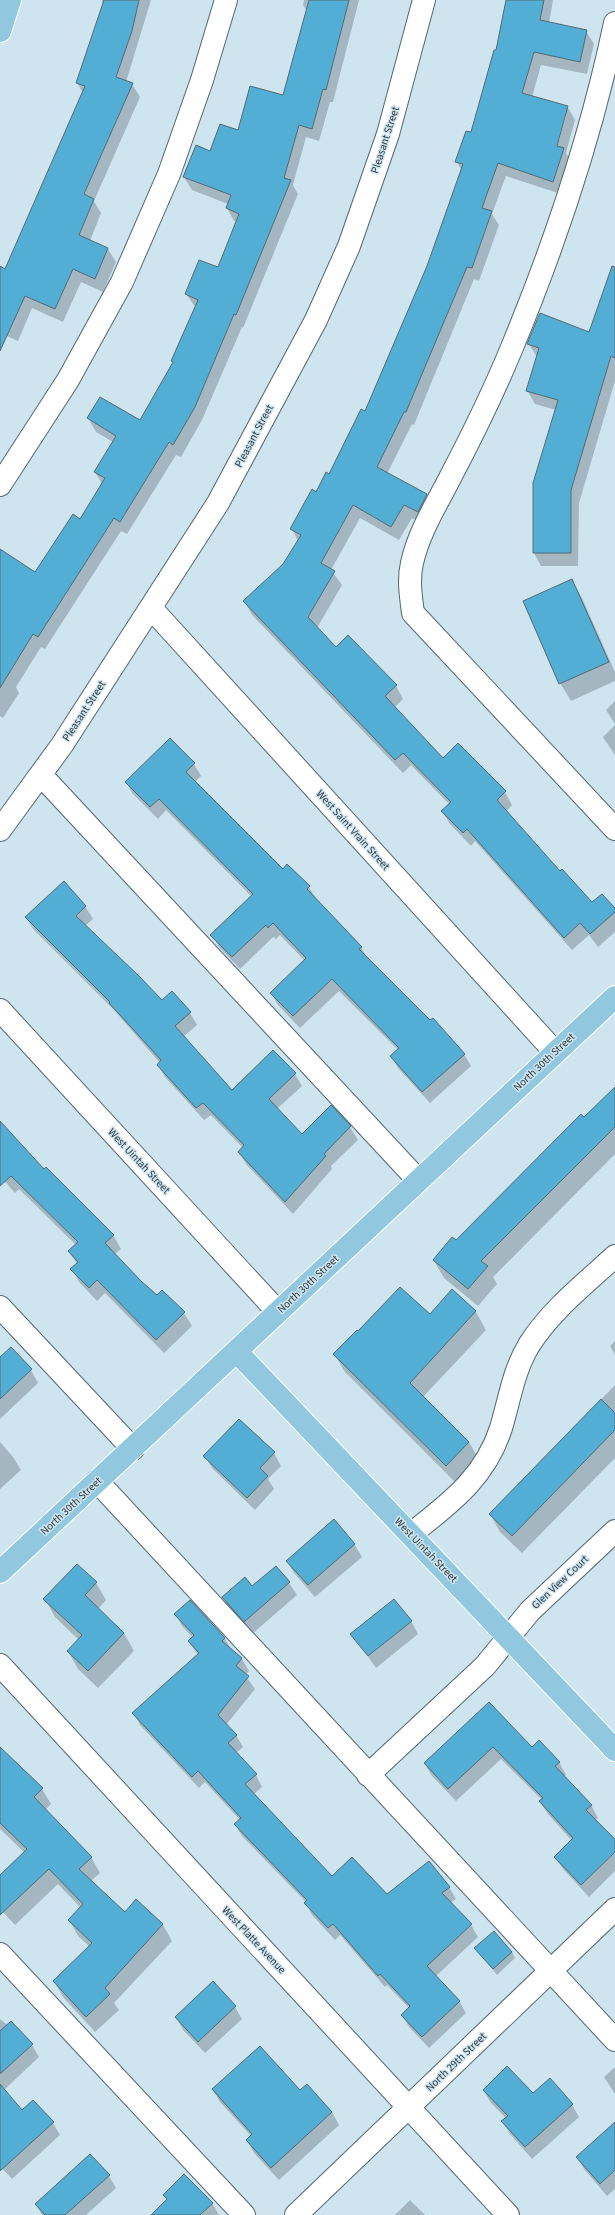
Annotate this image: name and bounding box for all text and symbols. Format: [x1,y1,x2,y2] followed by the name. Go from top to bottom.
[367,104,403,175] street label: Pleasant Street
[231,402,277,470] street label: Pleasant Street
[59,678,109,744] street label: Pleasant Street
[313,787,393,874] street label: West Saint Vrain Street
[510,1029,578,1094] street label: North 30th Street
[105,1125,174,1197] street label: West Uintah Street
[274,1251,342,1316] street label: North 30th Street
[37,1473,105,1538] street label: North 30th Street
[391,1514,461,1586] street label: West Uintah Street
[528,1551,592,1612] street label: Glen View Court
[219,1903,290,1977] street label: West Platte Avenue
[422,2029,490,2095] street label: North 29th Street

